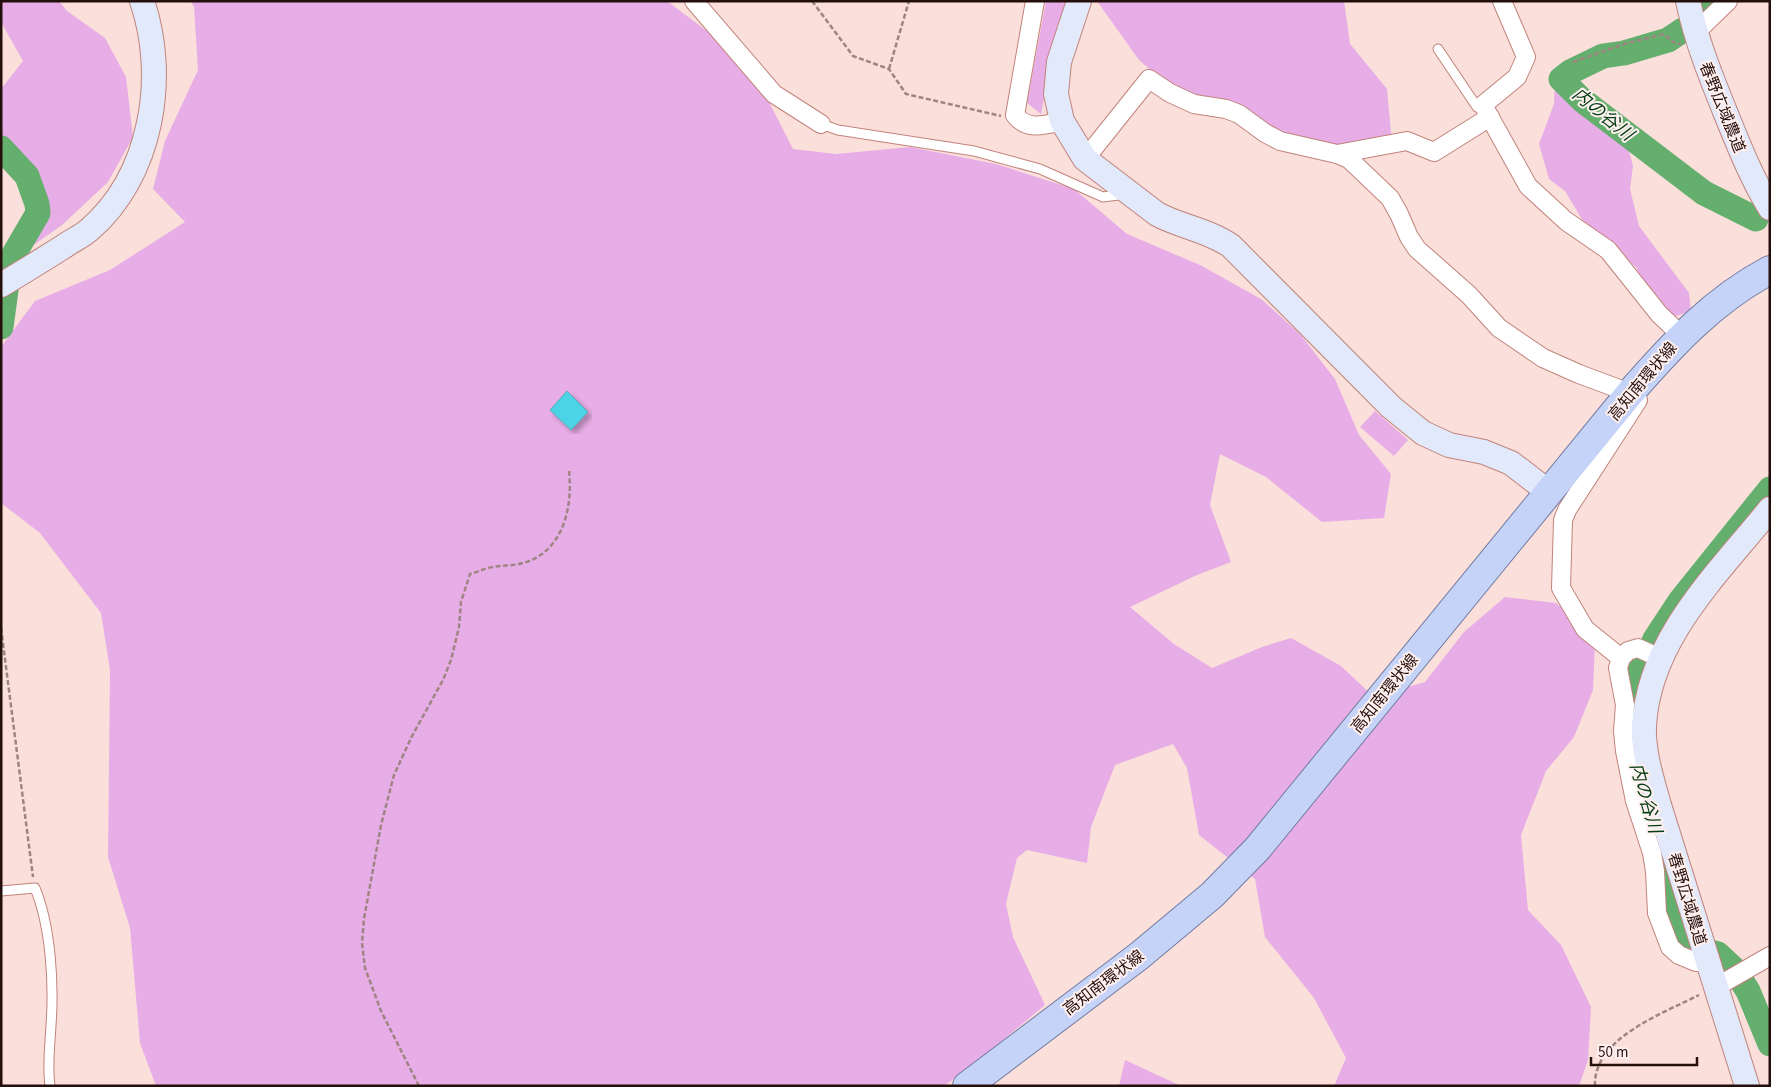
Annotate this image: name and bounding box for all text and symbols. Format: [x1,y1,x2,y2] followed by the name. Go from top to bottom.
[1694,59,1750,156] street label: 春野広域農道
[1567,82,1640,148] water label: 内の谷川
[1603,338,1682,425] street label: 高知南環状線
[1346,649,1424,738] street label: 高知南環状線
[1624,760,1668,838] water label: 内の谷川
[1662,850,1712,948] street label: 春野広域農道
[1059,945,1149,1020] street label: 高知南環状線
[1591,1034,1697,1066] scale bar
[1598,1042,1628,1063] text: 50 m

